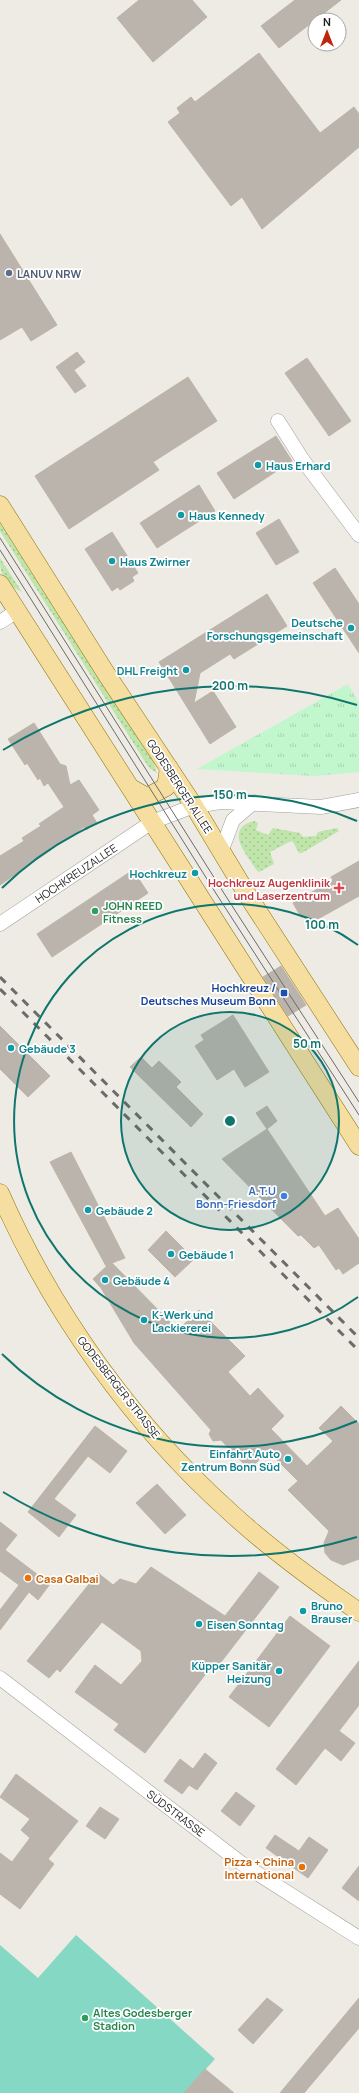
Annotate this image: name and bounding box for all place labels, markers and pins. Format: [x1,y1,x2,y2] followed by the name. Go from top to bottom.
[17,266,81,281] place label: LANUV NRW
[4,268,14,278] marker: LANUV NRW
[266,458,331,473] place label: Haus Erhard
[253,460,263,470] marker: Haus Erhard
[189,508,266,523] place label: Haus Kennedy
[176,510,186,520] marker: Haus Kennedy
[120,554,191,569] place label: Haus Zwirner
[107,556,117,566] marker: Haus Zwirner
[207,615,343,643] place label: Deutsche Forschungsgemeinschaft
[346,623,356,633] marker: Deutsche Forschungsgemeinschaft
[117,663,178,678] place label: DHL Freight
[181,665,191,675] marker: DHL Freight
[129,866,187,881] place label: Hochkreuz
[190,868,200,878] marker: Hochkreuz
[208,875,331,903] place label: Hochkreuz Augenklinik und Laserzentrum
[333,882,345,894] marker: Hochkreuz Augenklinik und Laserzentrum
[103,898,163,926] place label: JOHN REED Fitness
[90,906,100,916] marker: JOHN REED Fitness
[141,980,276,1008] place label: Hochkreuz / Deutsches Museum Bonn
[279,988,289,998] marker: Hochkreuz / Deutsches Museum Bonn
[19,1041,76,1056] place label: Gebäude 3
[6,1043,16,1053] marker: Gebäude 3
[223,1114,237,1128] centre of rings
[196,1183,277,1211] place label: A.T.U Bonn-Friesdorf
[279,1191,289,1201] marker: A.T.U Bonn-Friesdorf
[96,1203,153,1218] place label: Gebäude 2
[83,1205,93,1215] marker: Gebäude 2
[179,1247,234,1262] place label: Gebäude 1
[166,1249,176,1259] marker: Gebäude 1
[113,1273,170,1288] place label: Gebäude 4
[100,1275,110,1285] marker: Gebäude 4
[152,1307,214,1335] place label: K-Werk und Lackiererei
[139,1315,149,1325] marker: K-Werk und Lackiererei
[181,1446,280,1474] place label: Einfahrt Auto Zentrum Bonn Süd
[283,1454,293,1464] marker: Einfahrt Auto Zentrum Bonn Süd
[36,1571,99,1586] place label: Casa Galbai
[23,1573,33,1583] marker: Casa Galbai
[311,1598,353,1626] place label: Bruno Brauser
[298,1606,308,1616] marker: Bruno Brauser
[207,1617,284,1632] place label: Eisen Sonntag
[194,1619,204,1629] marker: Eisen Sonntag
[192,1658,272,1686] place label: Küpper Sanitär Heizung
[274,1666,284,1676] marker: Küpper Sanitär Heizung
[224,1854,294,1882] place label: Pizza + China International
[297,1862,307,1872] marker: Pizza + China International
[93,2005,193,2033] place label: Altes Godesberger Stadion
[80,2013,90,2023] marker: Altes Godesberger Stadion

